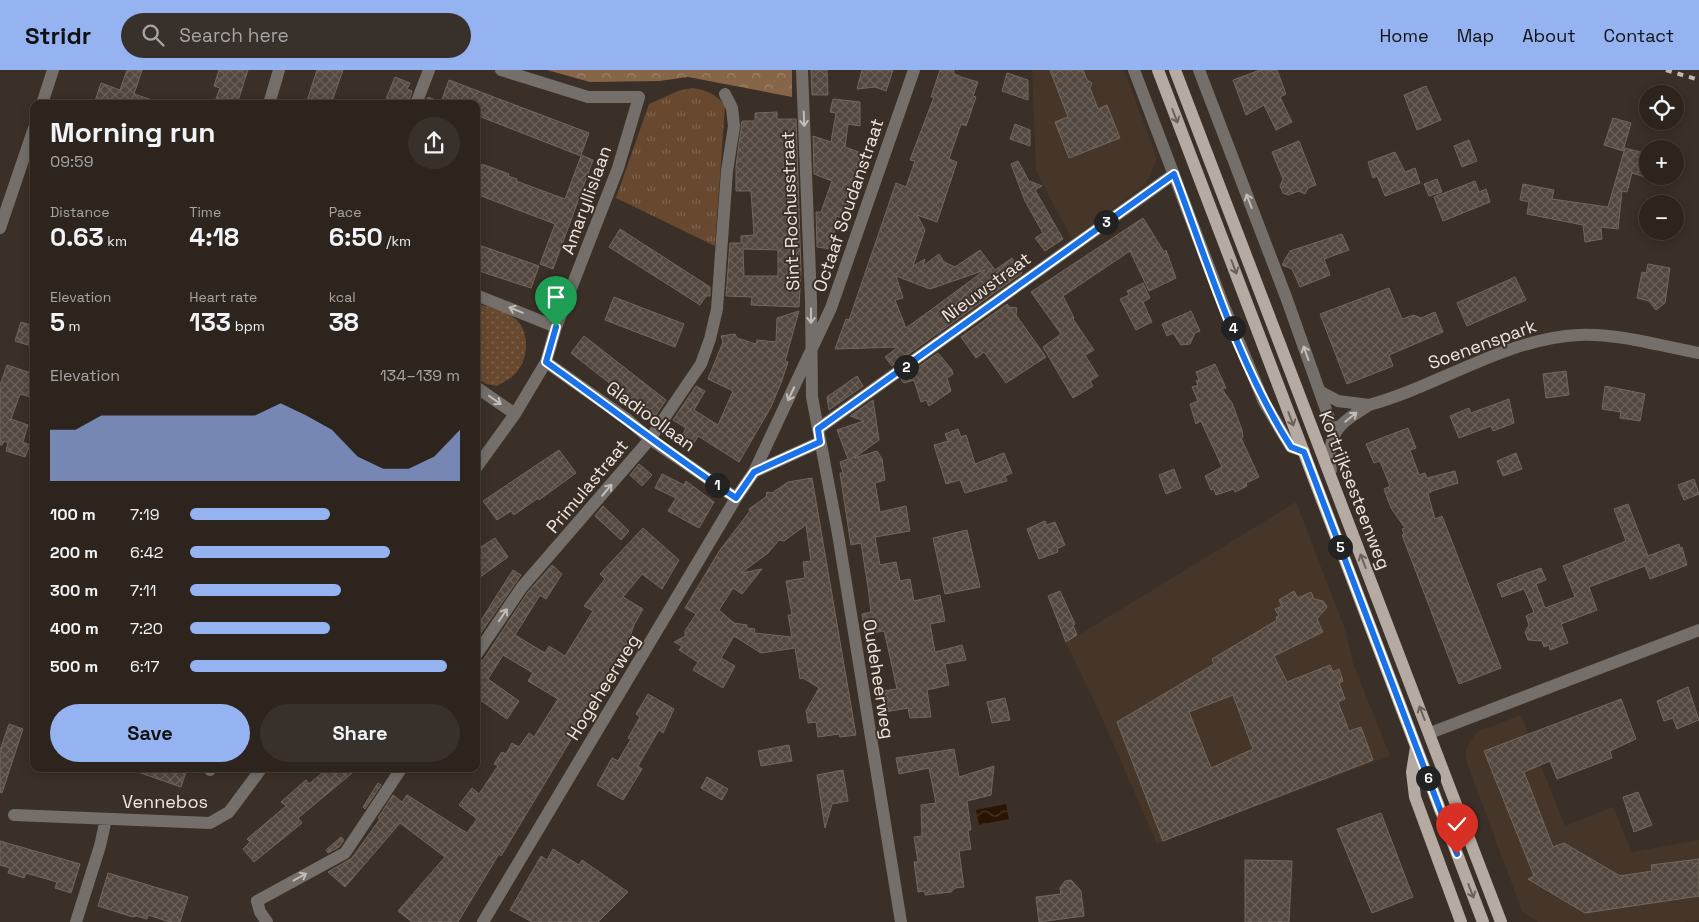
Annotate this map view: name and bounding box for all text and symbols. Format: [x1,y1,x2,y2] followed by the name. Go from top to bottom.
[121,13,471,58] search box
[25,20,91,51] text: Stridr
[139,21,167,49] icon: search
[179,23,289,48] text: Search here
[1380,24,1429,47] text: Home
[1457,24,1494,47] text: Map
[1522,24,1576,47] text: About
[1604,24,1674,47] text: Contact
[1639,85,1684,240] map controls
[1639,85,1684,130] button: locate
[1172,108,1181,123] one-way arrow
[799,110,809,126] one-way arrow
[50,114,215,150] text: Morning run
[808,115,888,295] street label: Octaaf Soudanstraat
[408,117,460,169] button: share
[776,131,804,291] street label: Sint-Rochusstraat
[1639,140,1684,185] button: +
[556,143,616,257] street label: Amaryllislaan
[50,151,93,172] text: 09:59
[1244,194,1253,210] one-way arrow
[1639,195,1684,240] button: −
[50,203,110,221] text: Distance
[189,203,221,221] text: Time
[329,203,361,221] text: Pace
[1094,210,1118,234] pin: 3
[1102,213,1111,231] text: 3
[50,221,104,253] text: 0.63
[189,221,239,253] text: 4:18
[329,221,383,253] text: 6:50
[104,232,127,250] text: km
[383,232,411,250] text: /km
[937,247,1035,327] street label: Nieuwstraat
[1230,259,1239,274] one-way arrow
[535,276,577,327] pin
[542,283,570,311] icon: arrive
[50,288,111,306] text: Elevation
[189,288,257,306] text: Heart rate
[329,288,356,306] text: kcal
[509,305,524,315] one-way arrow
[50,306,65,338] text: 5
[189,306,231,338] text: 133
[329,306,359,338] text: 38
[806,308,816,324] one-way arrow
[1425,314,1540,374] street label: Soenenspark
[1220,316,1246,340] pin: 4
[65,317,81,335] text: m
[231,317,265,335] text: bpm
[1229,319,1238,337] text: 4
[1301,346,1310,361] one-way arrow
[894,354,918,380] pin: 2
[902,358,911,376] text: 2
[50,365,120,386] text: Elevation
[380,365,460,386] text: 134–139 m
[602,376,700,456] street label: Gladioollaan
[786,386,795,401] one-way arrow
[488,395,502,406] one-way arrow
[1314,407,1396,573] street label: Kortrijksesteenweg
[1287,411,1296,426] one-way arrow
[1344,412,1357,423] one-way arrow
[541,434,633,538] street label: Primulastraat
[704,472,730,498] pin: 1
[714,476,721,494] text: 1
[601,484,612,497] one-way arrow
[50,504,96,525] text: 100 m
[130,504,160,525] text: 7:19
[1328,534,1352,560] pin: 5
[1336,538,1345,556] text: 5
[50,542,98,563] text: 200 m
[130,542,164,563] text: 6:42
[1358,554,1368,569] one-way arrow
[50,580,98,601] text: 300 m
[130,580,156,601] text: 7:11
[498,608,508,622] one-way arrow
[858,617,900,741] street label: Oudeheerweg
[50,618,99,639] text: 400 m
[130,618,163,639] text: 7:20
[561,630,645,744] street label: Hogeheerweg
[50,656,98,677] text: 500 m
[130,656,160,677] text: 6:17
[50,704,250,762] button: Save
[260,704,460,762] button: Share
[1417,706,1426,721] one-way arrow
[1416,766,1440,790] pin: 6
[1424,769,1433,787] text: 6
[122,790,208,813] street label: Vennebos
[1436,803,1478,854] pin
[1443,810,1471,838] icon: check
[293,872,308,882] one-way arrow
[1467,883,1476,898] one-way arrow

